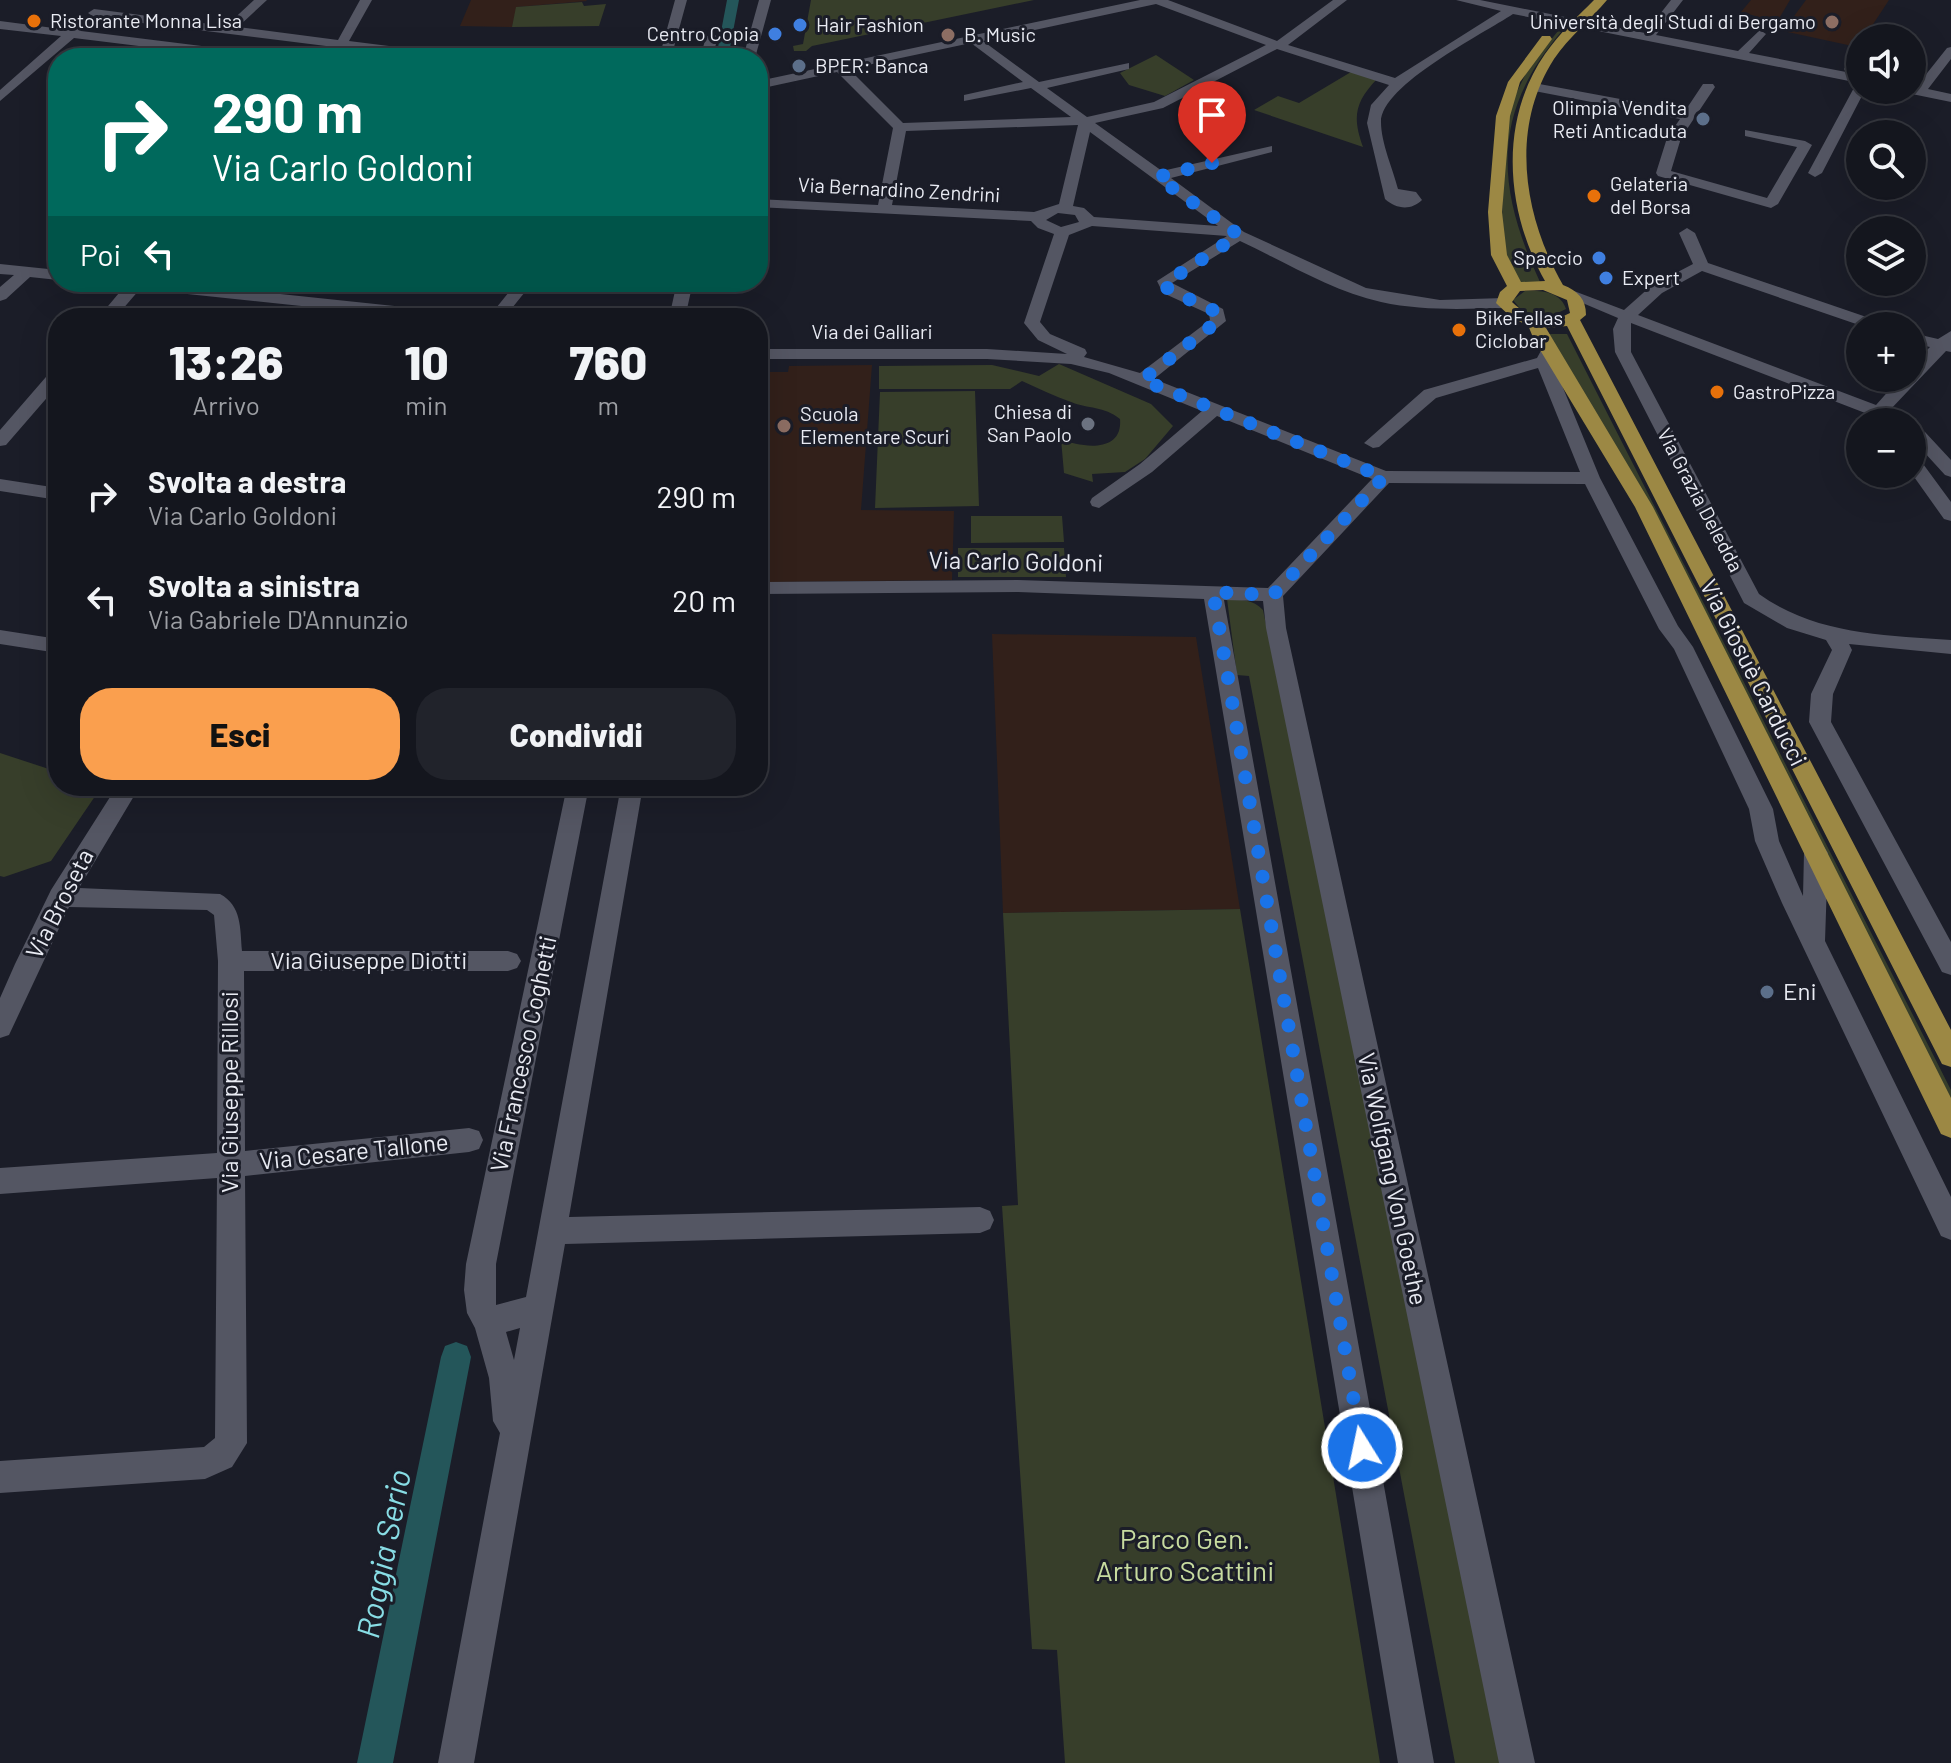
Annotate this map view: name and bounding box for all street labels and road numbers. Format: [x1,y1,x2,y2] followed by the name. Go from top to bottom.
[797,172,1001,206] street label: Via Bernardino Zendrini
[811,319,933,343] street label: Via dei Galliari
[1653,424,1749,576] street label: Via Grazia Deledda
[928,544,1104,577] street label: Via Carlo Goldoni
[1695,574,1814,770] street label: Via Giosuè Carducci
[19,844,99,963] street label: Via Broseta
[483,933,562,1174] street label: Via Francesco Coghetti
[271,945,467,974] street label: Via Giuseppe Diotti
[214,991,243,1193] street label: Via Giuseppe Rillosi
[1353,1050,1434,1308] street label: Via Wolfgang Von Goethe
[258,1126,450,1175] street label: Via Cesare Tallone

